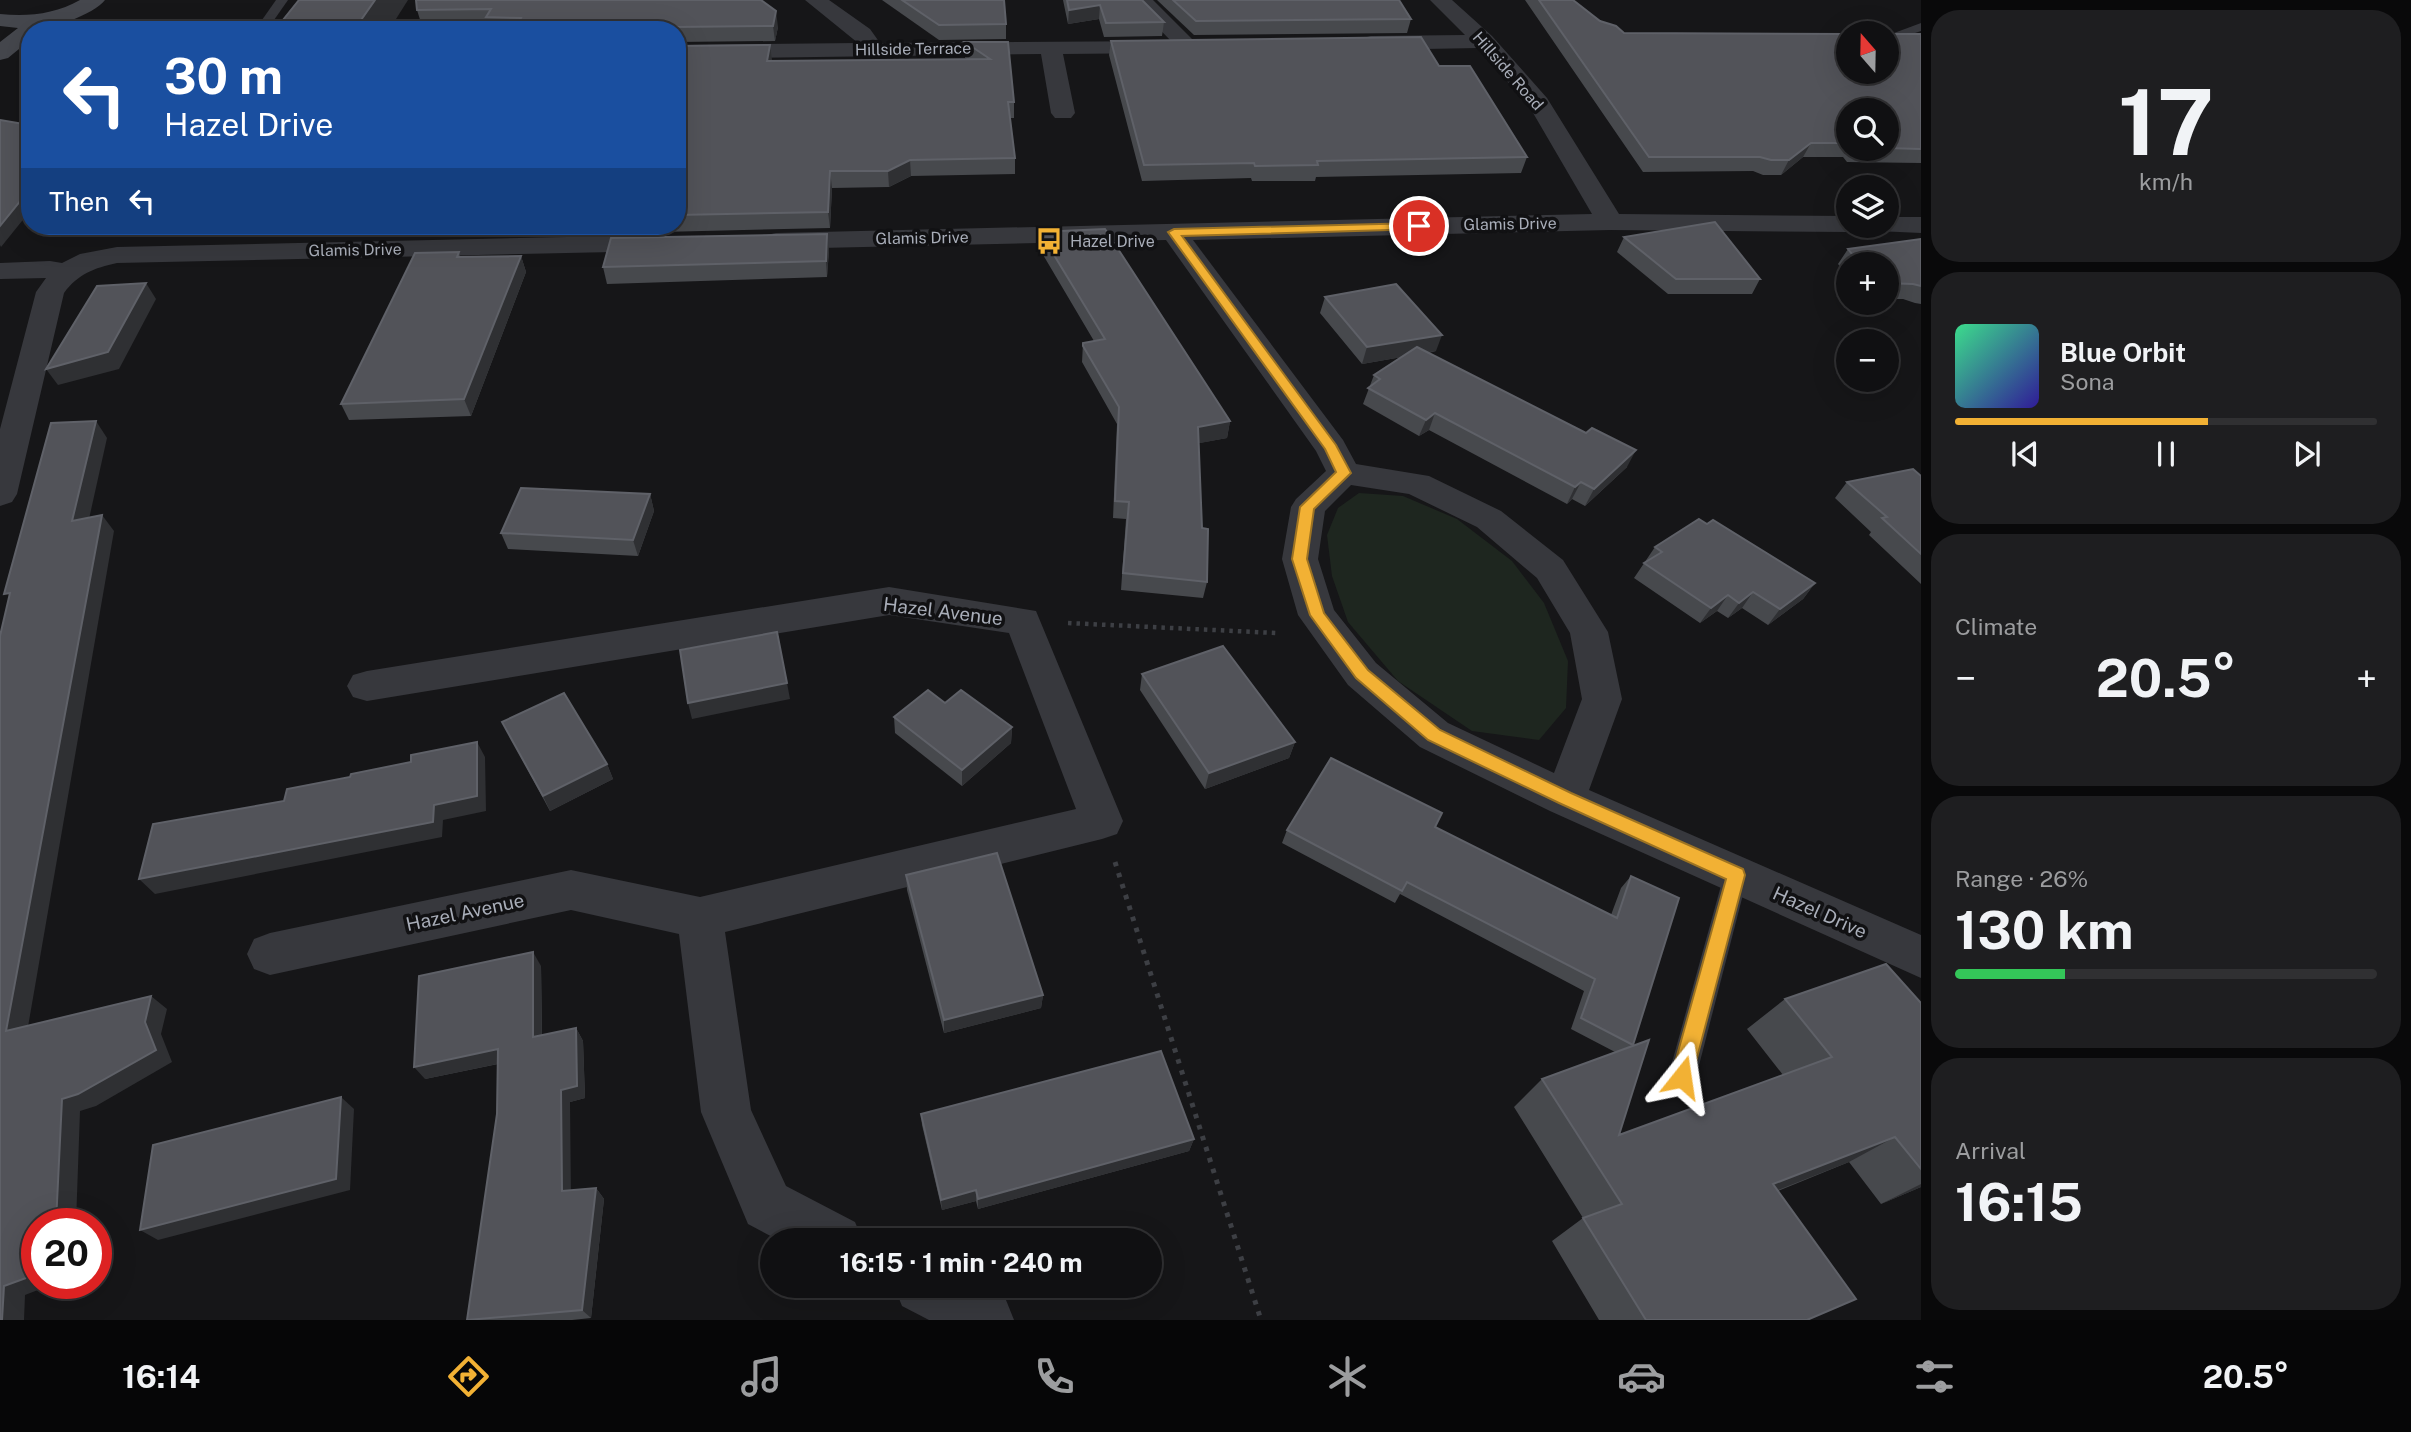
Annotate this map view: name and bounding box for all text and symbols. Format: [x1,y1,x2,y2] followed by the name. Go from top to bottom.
[1836,21,1899,84] north arrow
[1836,21,1899,392] map controls
[1469,28,1547,114] street label: Hillside Road
[855,38,971,60] street label: Hillside Terrace
[164,47,283,105] text: 30 m
[49,49,140,140] icon: left
[2118,69,2214,175] text: 17
[1836,98,1899,161] button: search
[164,106,334,143] text: Hazel Drive
[2139,168,2193,195] text: km/h
[1836,175,1899,238] button: layers
[123,182,161,220] icon: left
[49,186,109,217] text: Then
[1389,196,1449,256] pin
[1400,207,1438,245] icon: arrive
[1463,214,1557,234] street label: Glamis Drive
[1034,226,1064,256] bus stop icon: Hazel Drive
[875,228,969,248] street label: Glamis Drive
[1070,232,1155,251] place label: Hazel Drive
[308,240,402,260] street label: Glamis Drive
[1836,252,1899,315] button: +
[1836,329,1899,392] button: −
[2060,337,2186,368] text: Blue Orbit
[2060,368,2114,395] text: Sona
[2006,435,2044,473] icon: previous
[2147,435,2185,473] icon: pause
[2288,435,2326,473] icon: next
[882,593,1004,629] street label: Hazel Avenue
[1955,613,2037,640] text: Climate
[2096,648,2236,709] text: 20.5°
[1955,656,1976,701] text: −
[2356,656,2377,701] text: +
[1955,865,2088,892] text: Range · 26%
[1770,881,1870,943] street label: Hazel Drive
[404,889,526,935] street label: Hazel Avenue
[1955,900,2134,961] text: 130 km
[1645,1040,1719,1114] position arrow
[1955,1137,2026,1164] text: Arrival
[1955,1172,2083,1233] text: 16:15
[21,1208,112,1299] speed limit sign: 20
[840,1247,1082,1278] text: 16:15 · 1 min · 240 m
[444,1352,493,1401] icon: directions
[737,1352,786,1401] icon: music
[1030,1352,1079,1401] icon: phone
[1323,1352,1372,1401] icon: climate
[1617,1352,1666,1401] icon: car
[1910,1352,1959,1401] icon: filters
[122,1358,200,1395] text: 16:14
[2203,1358,2289,1395] text: 20.5°

